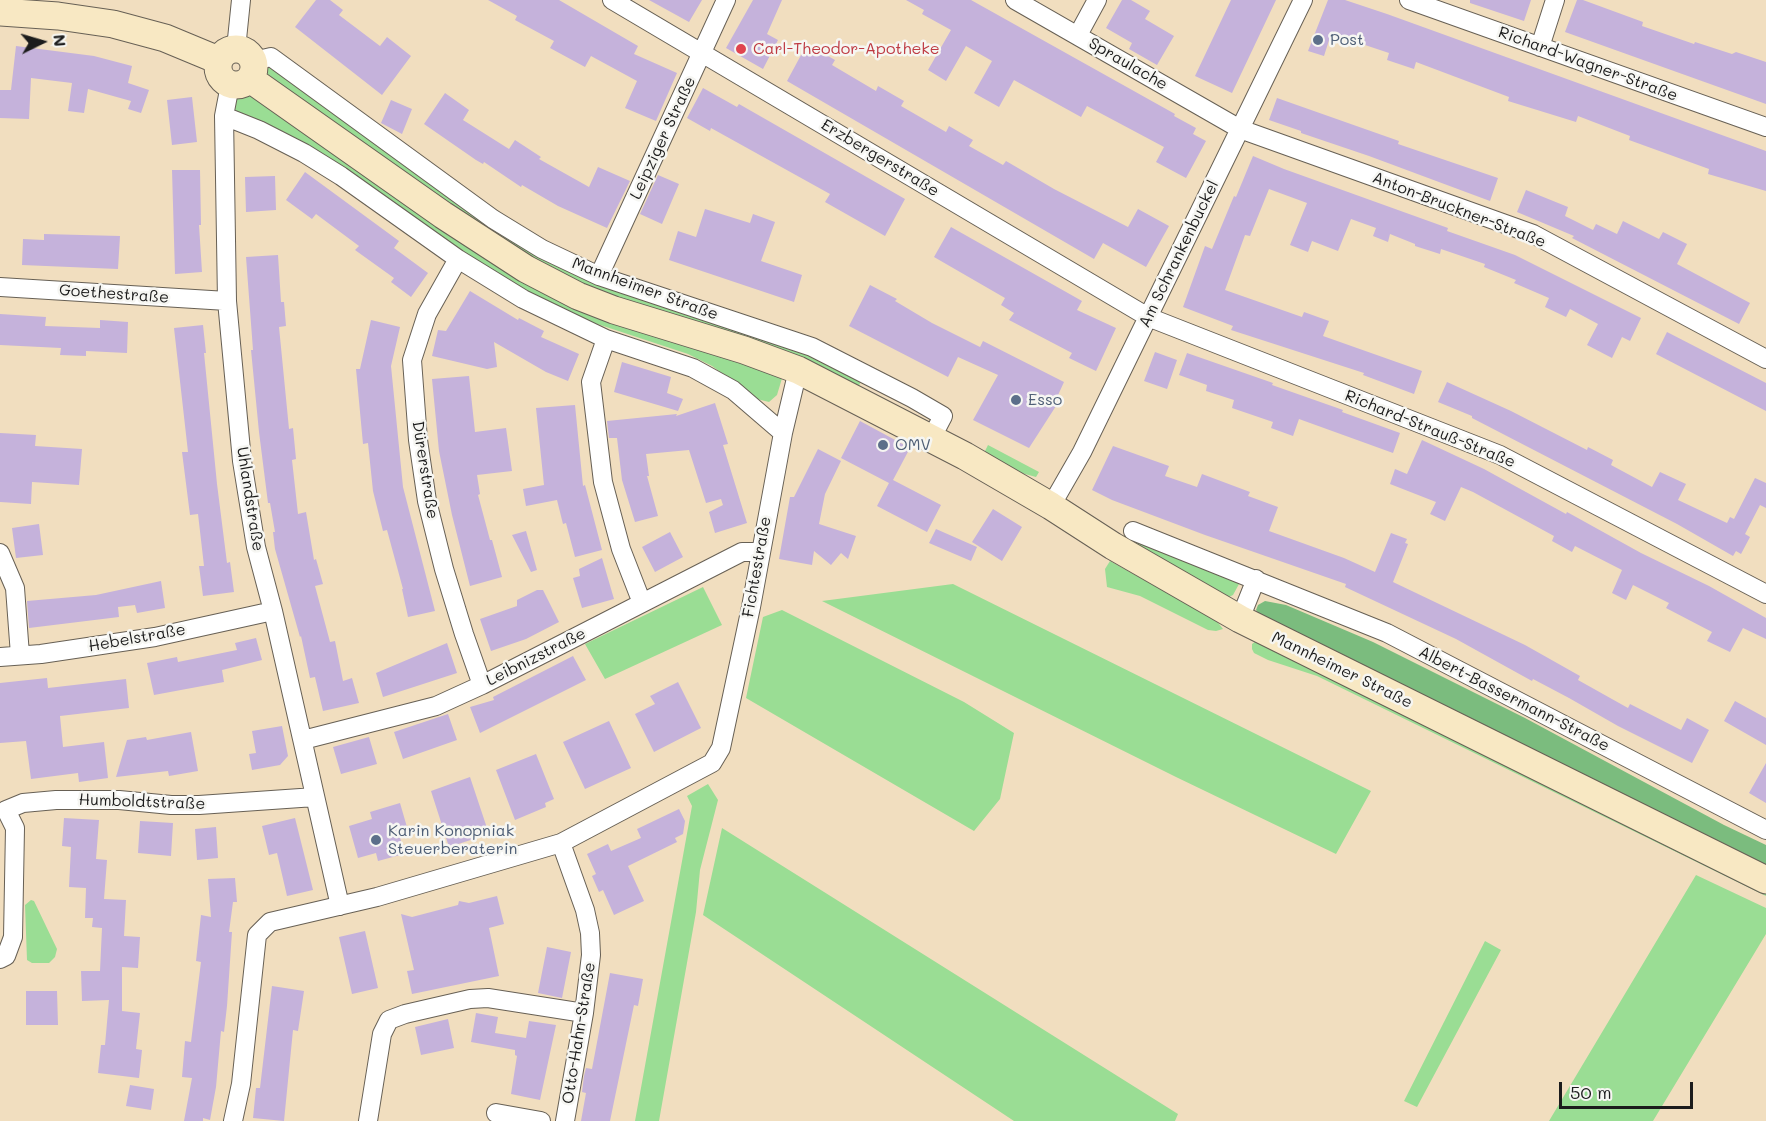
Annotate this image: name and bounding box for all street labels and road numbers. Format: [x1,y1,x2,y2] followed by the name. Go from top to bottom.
[1496,23,1680,105] street label: Richard-Wagner-Straße
[1085,34,1171,94] street label: Spraulache
[626,74,700,202] street label: Leipziger Straße
[817,115,943,201] street label: Erzbergerstraße
[1370,168,1548,252] street label: Anton-Bruckner-Straße
[1135,177,1223,331] street label: Am Schrankenbuckel
[569,254,721,324] street label: Mannheimer Straße
[58,281,170,307] street label: Goethestraße
[1342,386,1518,472] street label: Richard-Strauß-Straße
[408,420,442,520] street label: Dürerstraße
[232,445,268,553] street label: Uhlandstraße
[739,515,775,619] street label: Fichtestraße
[87,620,187,656] street label: Hebelstraße
[483,624,589,690] street label: Leibnizstraße
[1269,628,1415,712] street label: Mannheimer Straße
[1415,642,1613,756] street label: Albert-Bassermann-Straße
[78,790,206,814] street label: Humboldtstraße
[558,961,600,1105] street label: Otto-Hahn-Straße

